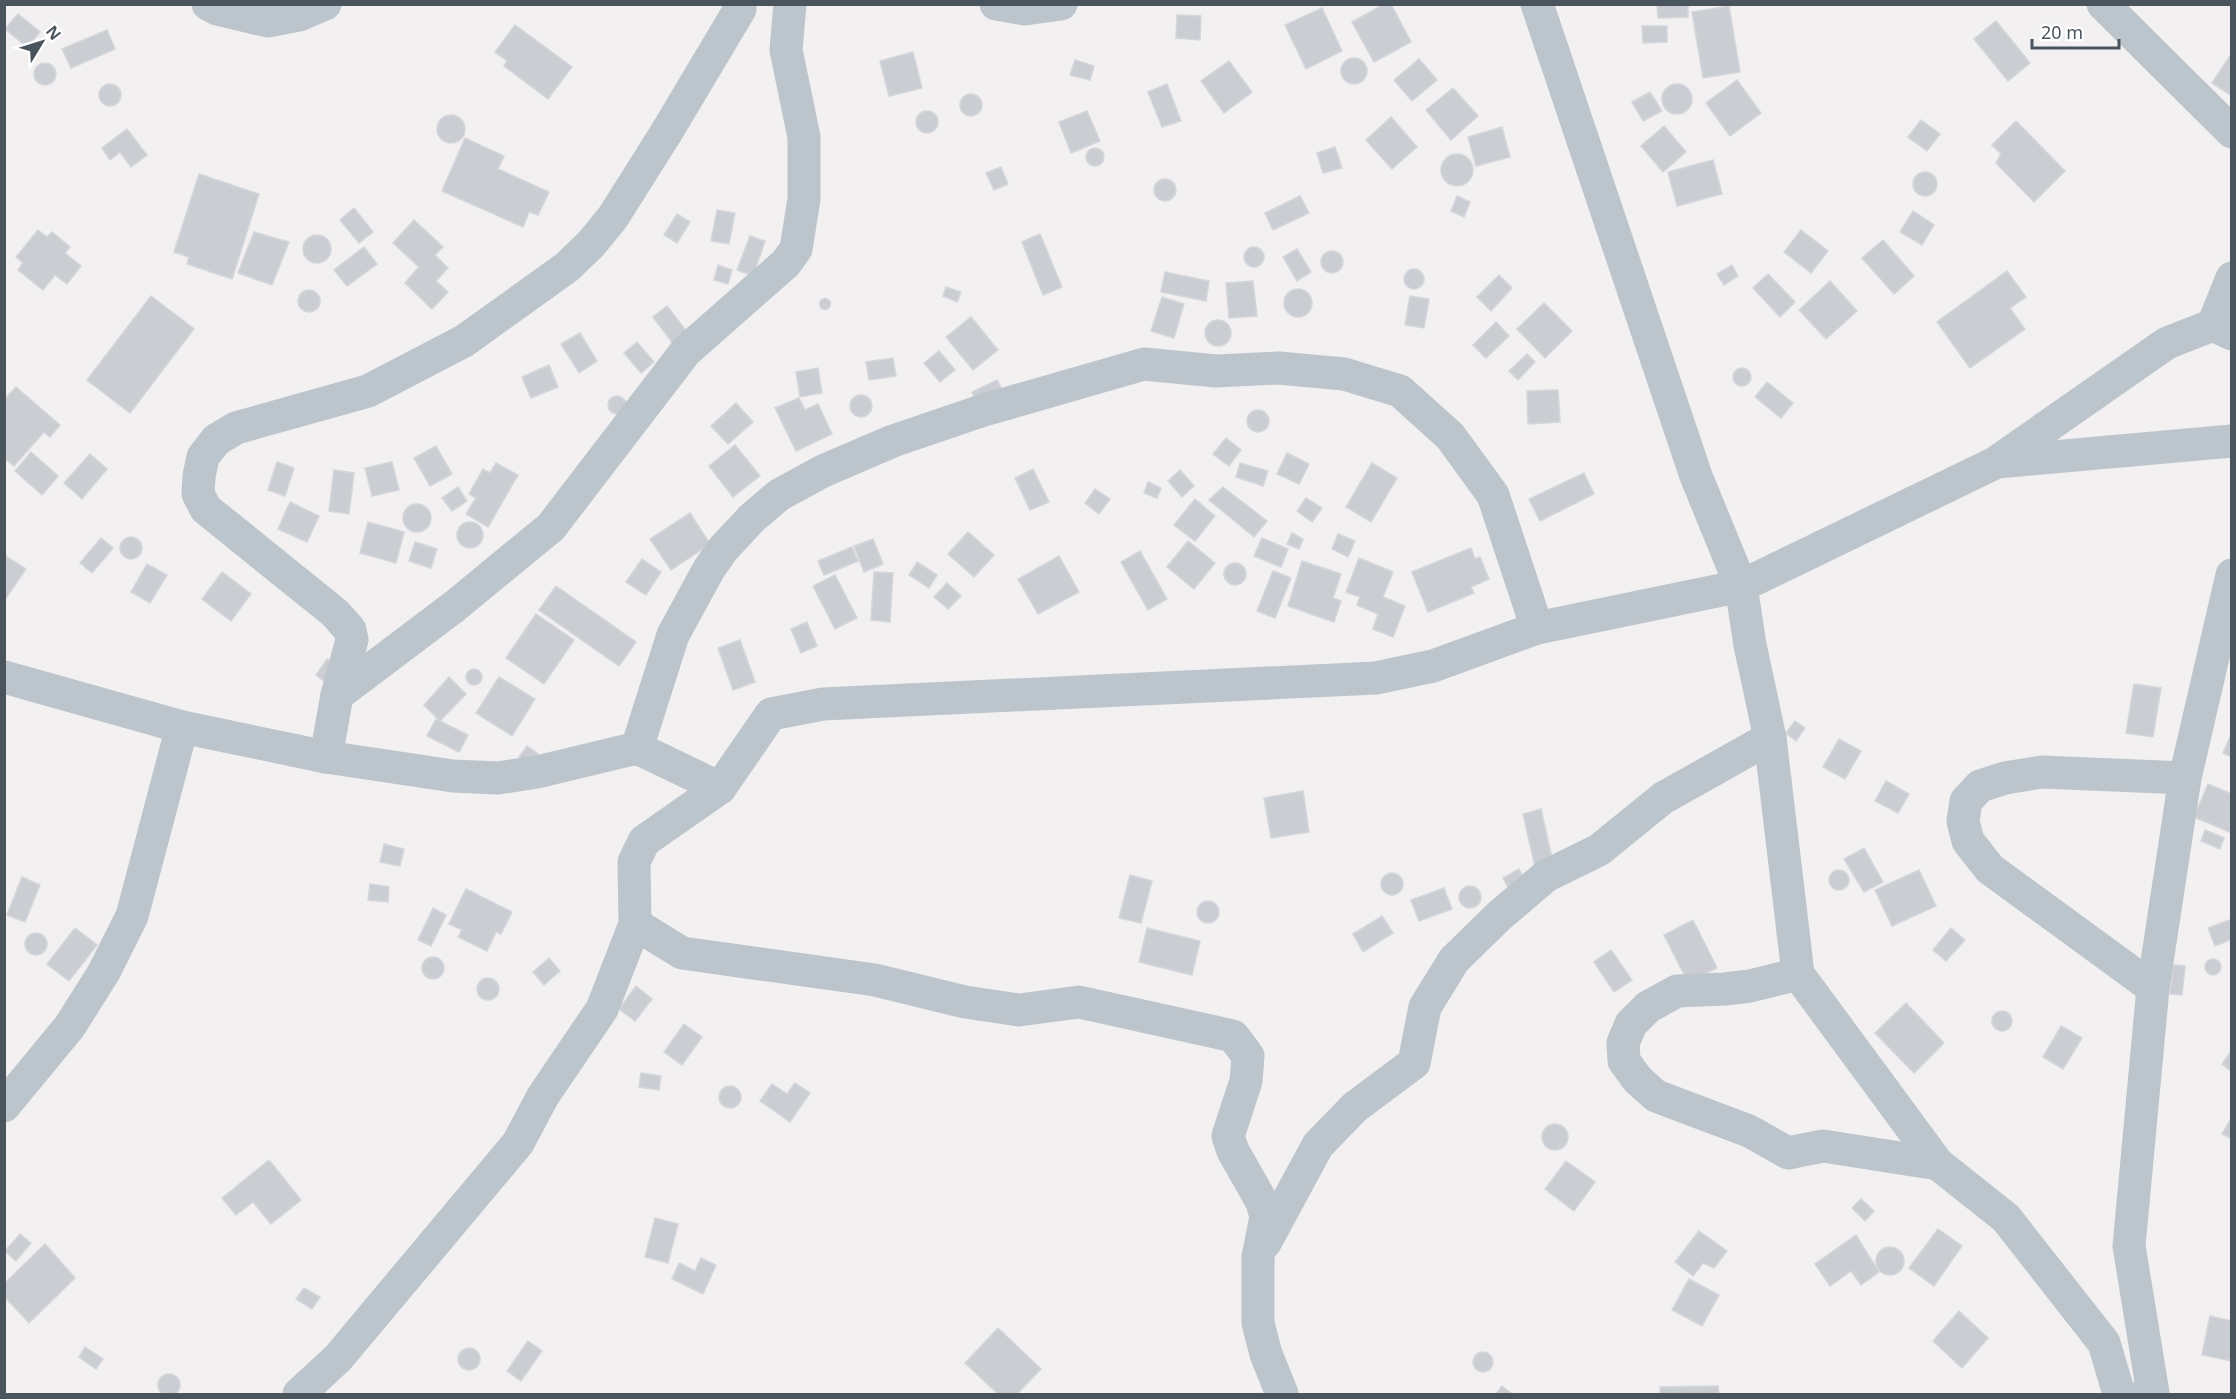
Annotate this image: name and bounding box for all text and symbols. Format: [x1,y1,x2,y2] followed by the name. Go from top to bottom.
[12,12,72,72] north arrow
[2032,12,2119,50] scale bar
[2041,20,2083,44] text: 20 m
[41,21,66,45] text: N

